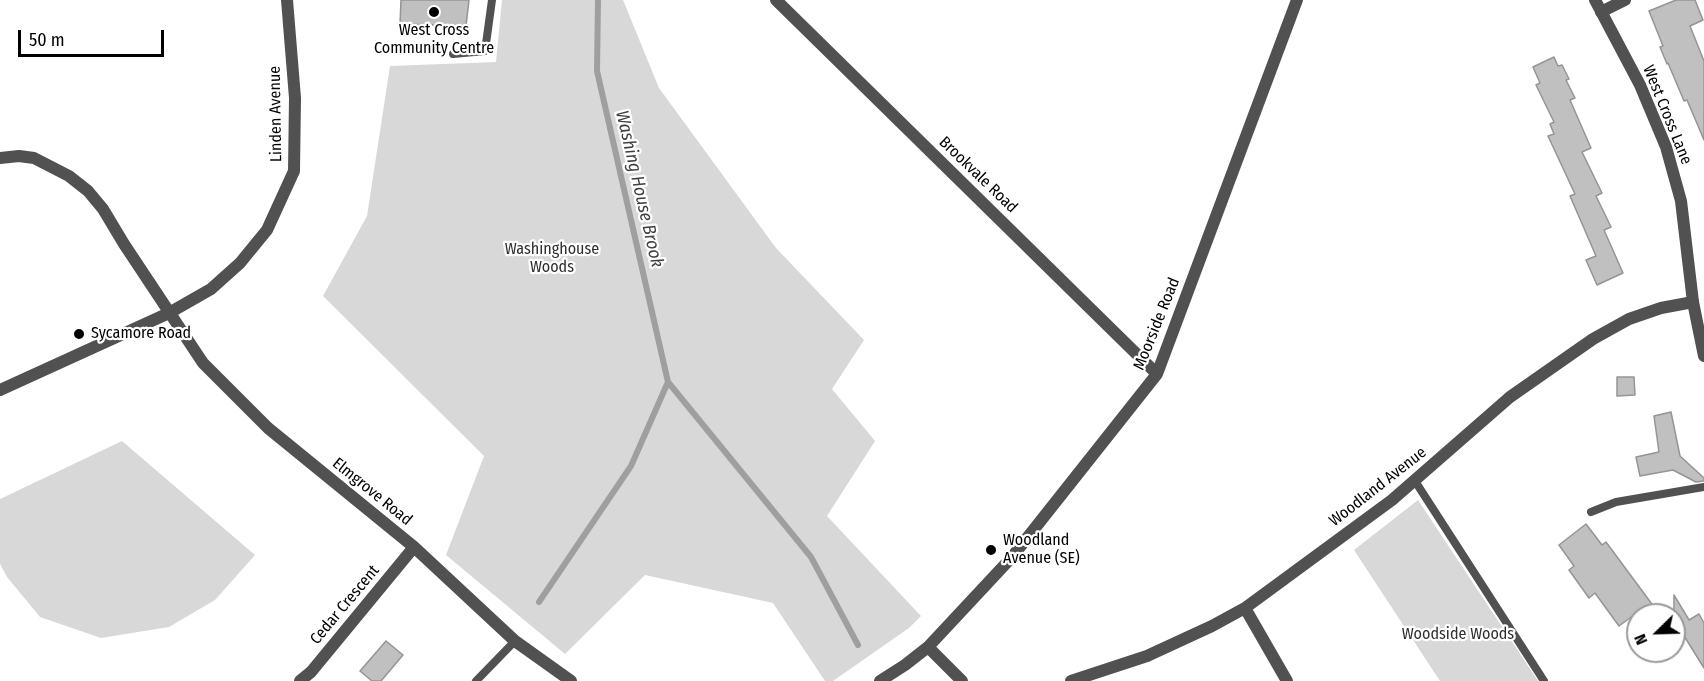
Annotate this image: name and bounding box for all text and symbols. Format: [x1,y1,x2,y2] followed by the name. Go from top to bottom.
[427,5,441,19] marker: West Cross Community Centre
[21,18,166,56] scale bar
[374,21,494,59] place label: West Cross Community Centre
[29,29,65,51] text: 50 m
[1638,63,1696,167] street label: West Cross Lane
[266,66,286,162] street label: Linden Avenue
[610,108,668,270] water label: Washing House Brook
[935,133,1021,217] street label: Brookvale Road
[505,240,599,278] park label: Washinghouse Woods
[1130,275,1184,373] street label: Moorside Road
[91,324,191,344] place label: Sycamore Road
[72,327,86,341] marker: Sycamore Road
[1326,443,1430,531] street label: Woodland Avenue
[328,454,416,530] street label: Elmgrove Road
[1003,531,1080,569] place label: Woodland Avenue (SE)
[984,543,998,557] marker: Woodland Avenue (SE)
[306,562,384,648] street label: Cedar Crescent
[1626,603,1686,663] north arrow
[1402,625,1514,645] park label: Woodside Woods
[1630,631,1651,648] text: N

